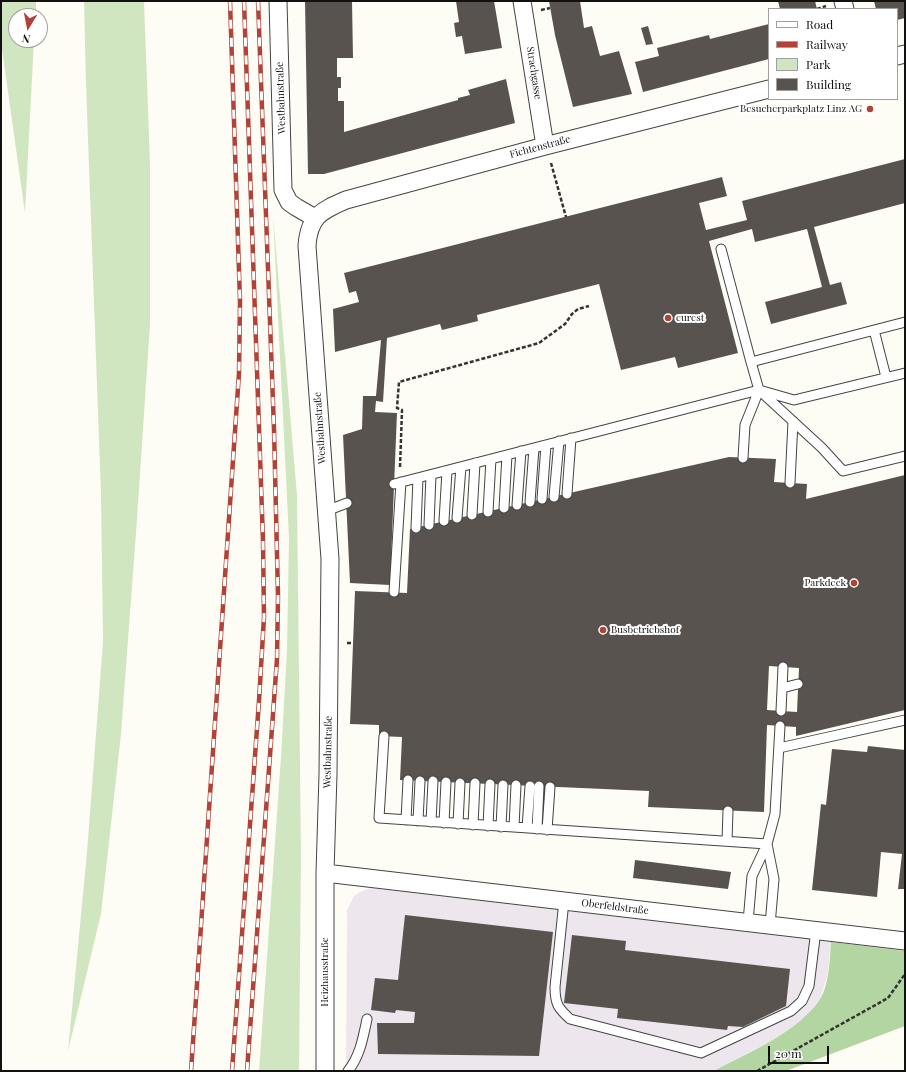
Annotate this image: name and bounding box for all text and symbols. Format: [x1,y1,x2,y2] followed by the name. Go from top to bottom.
[8,8,48,48] north arrow
[768,8,898,100] legend
[806,16,833,32] text: Road
[21,31,31,47] text: N
[806,36,848,52] text: Railway
[524,46,544,100] street label: Strachgasse
[806,56,831,72] text: Park
[274,62,288,134] street label: Westbahnstraße
[806,76,851,92] text: Building
[740,103,862,115] place label: Besucherparkplatz Linz AG
[865,104,875,114] marker: Besucherparkplatz Linz AG
[508,133,572,161] street label: Fichtenstraße
[676,312,704,324] place label: eurest
[663,313,673,323] marker: eurest
[311,392,329,464] street label: Westbahnstraße
[805,577,846,589] place label: Parkdeck
[849,578,859,588] marker: Parkdeck
[611,624,679,636] place label: Busbetriebshof
[598,625,608,635] marker: Busbetriebshof
[321,716,335,788] street label: Westbahnstraße
[581,897,649,917] street label: Oberfeldstraße
[319,937,331,1007] street label: Heizhausstraße
[770,1038,831,1064] scale bar
[775,1045,802,1061] text: 20 m

